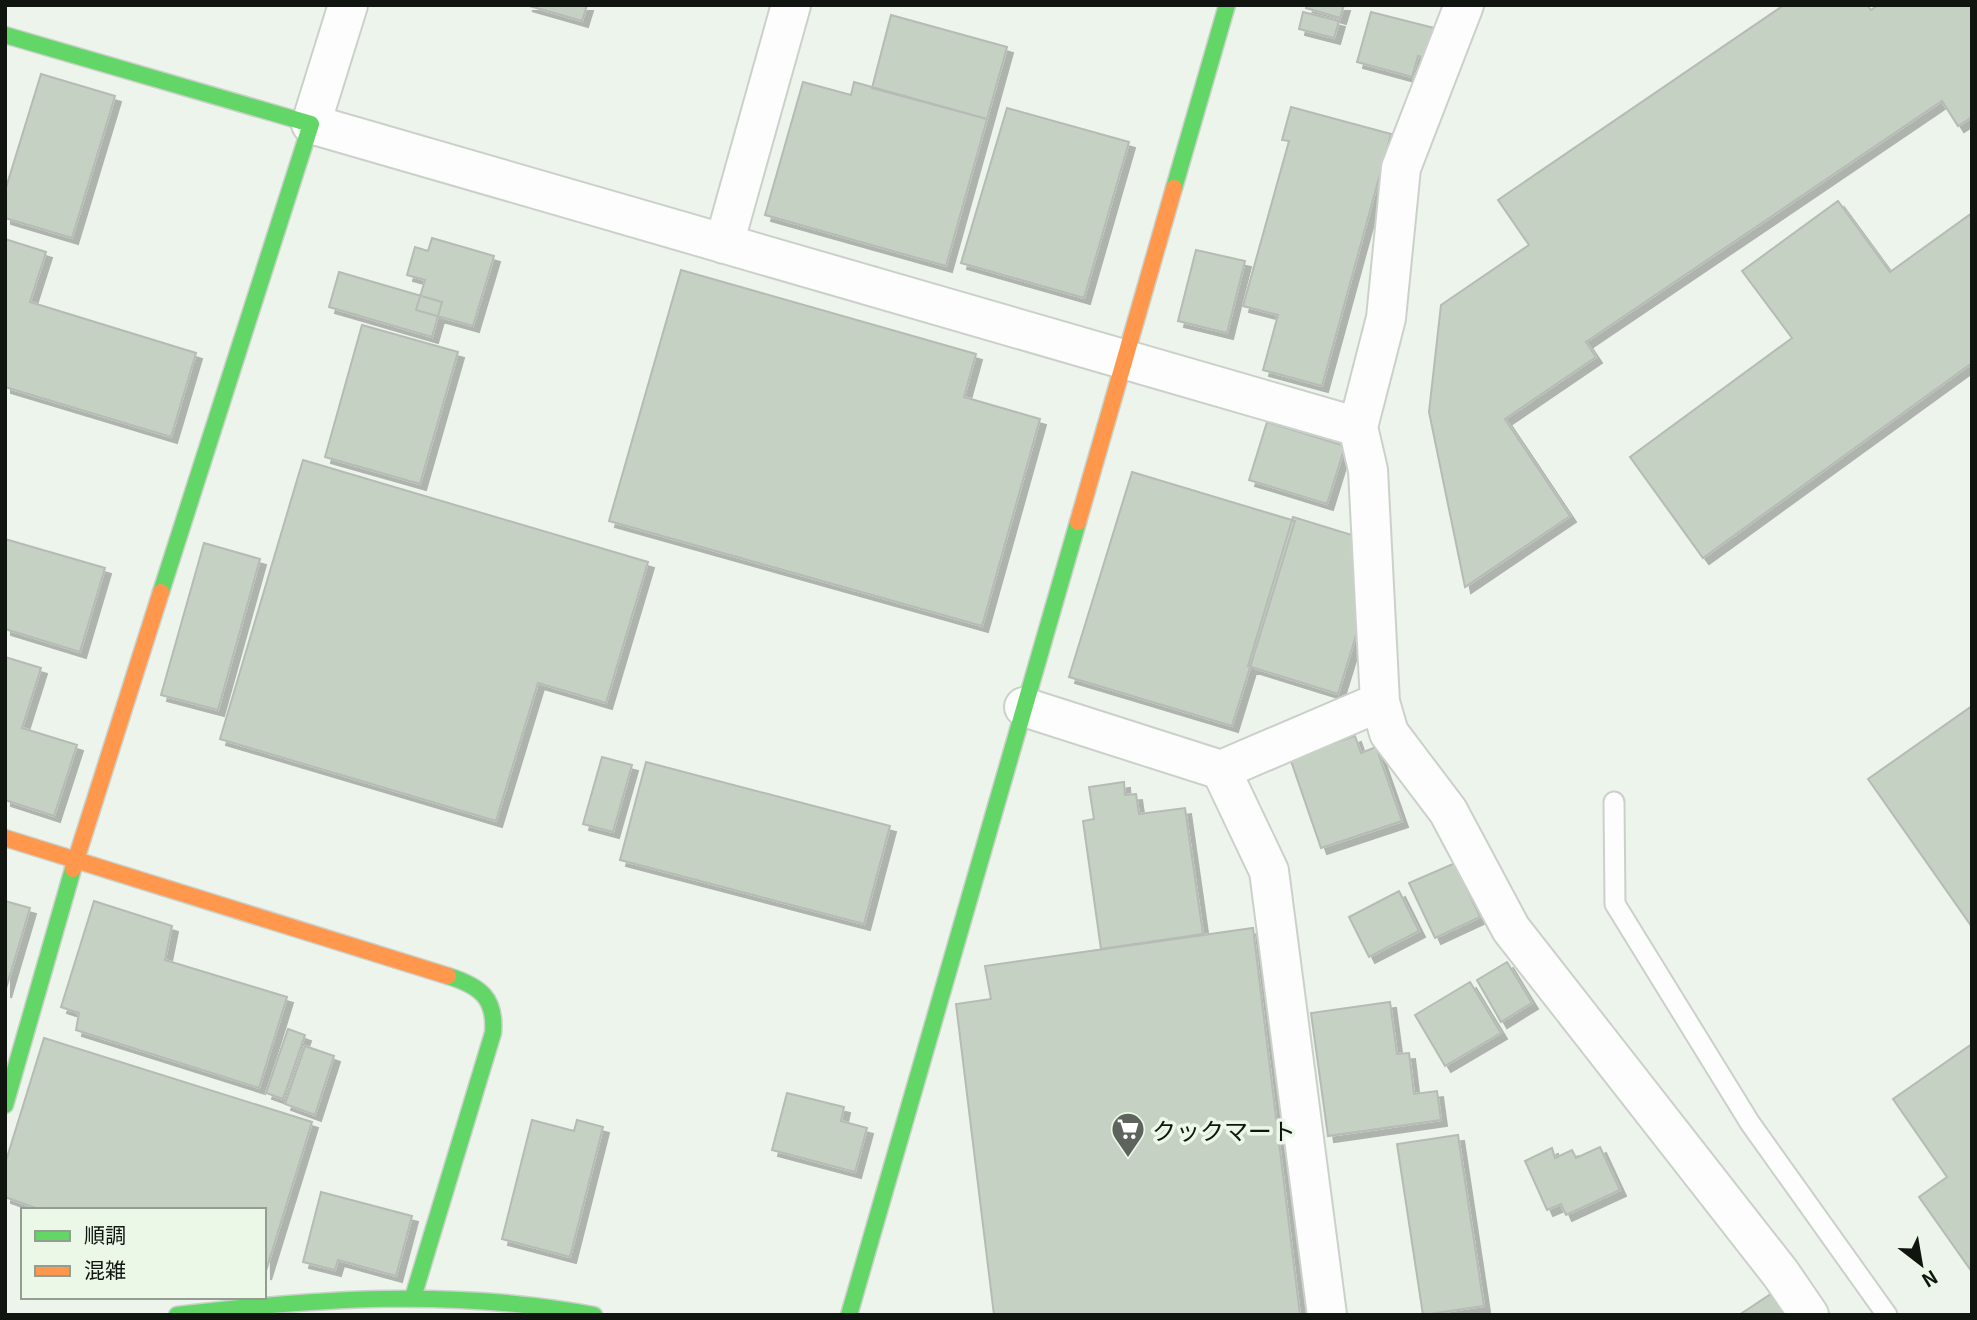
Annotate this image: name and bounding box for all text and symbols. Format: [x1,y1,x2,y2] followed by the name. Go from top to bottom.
[1109,1110,1147,1159] supermarket icon: クックマート
[1152,1112,1296,1147] place label: クックマート
[21,1208,266,1299] legend
[84,1219,126,1249] text: 順調
[1886,1229,1956,1299] north arrow
[84,1254,126,1284] text: 混雑
[1917,1265,1944,1295] text: N

